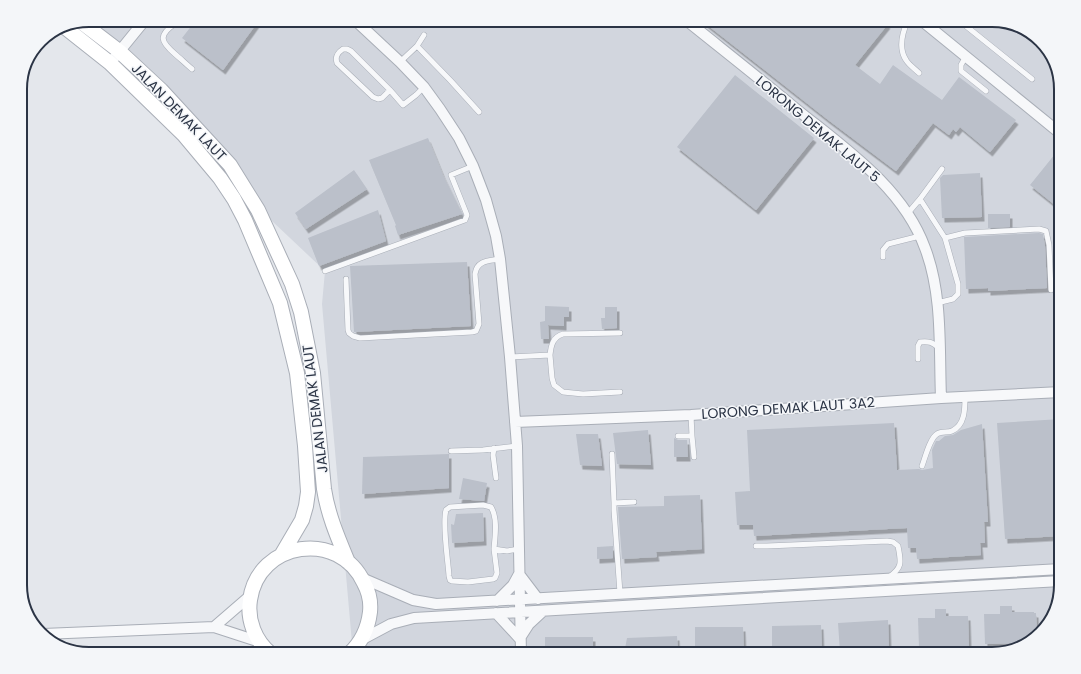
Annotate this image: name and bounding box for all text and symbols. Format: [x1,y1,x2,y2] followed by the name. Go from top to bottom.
[127,59,231,166] street label: JALAN DEMAK LAUT
[752,71,884,187] street label: LORONG DEMAK LAUT 5
[297,343,333,474] street label: JALAN DEMAK LAUT
[701,392,875,424] street label: LORONG DEMAK LAUT 3A2

